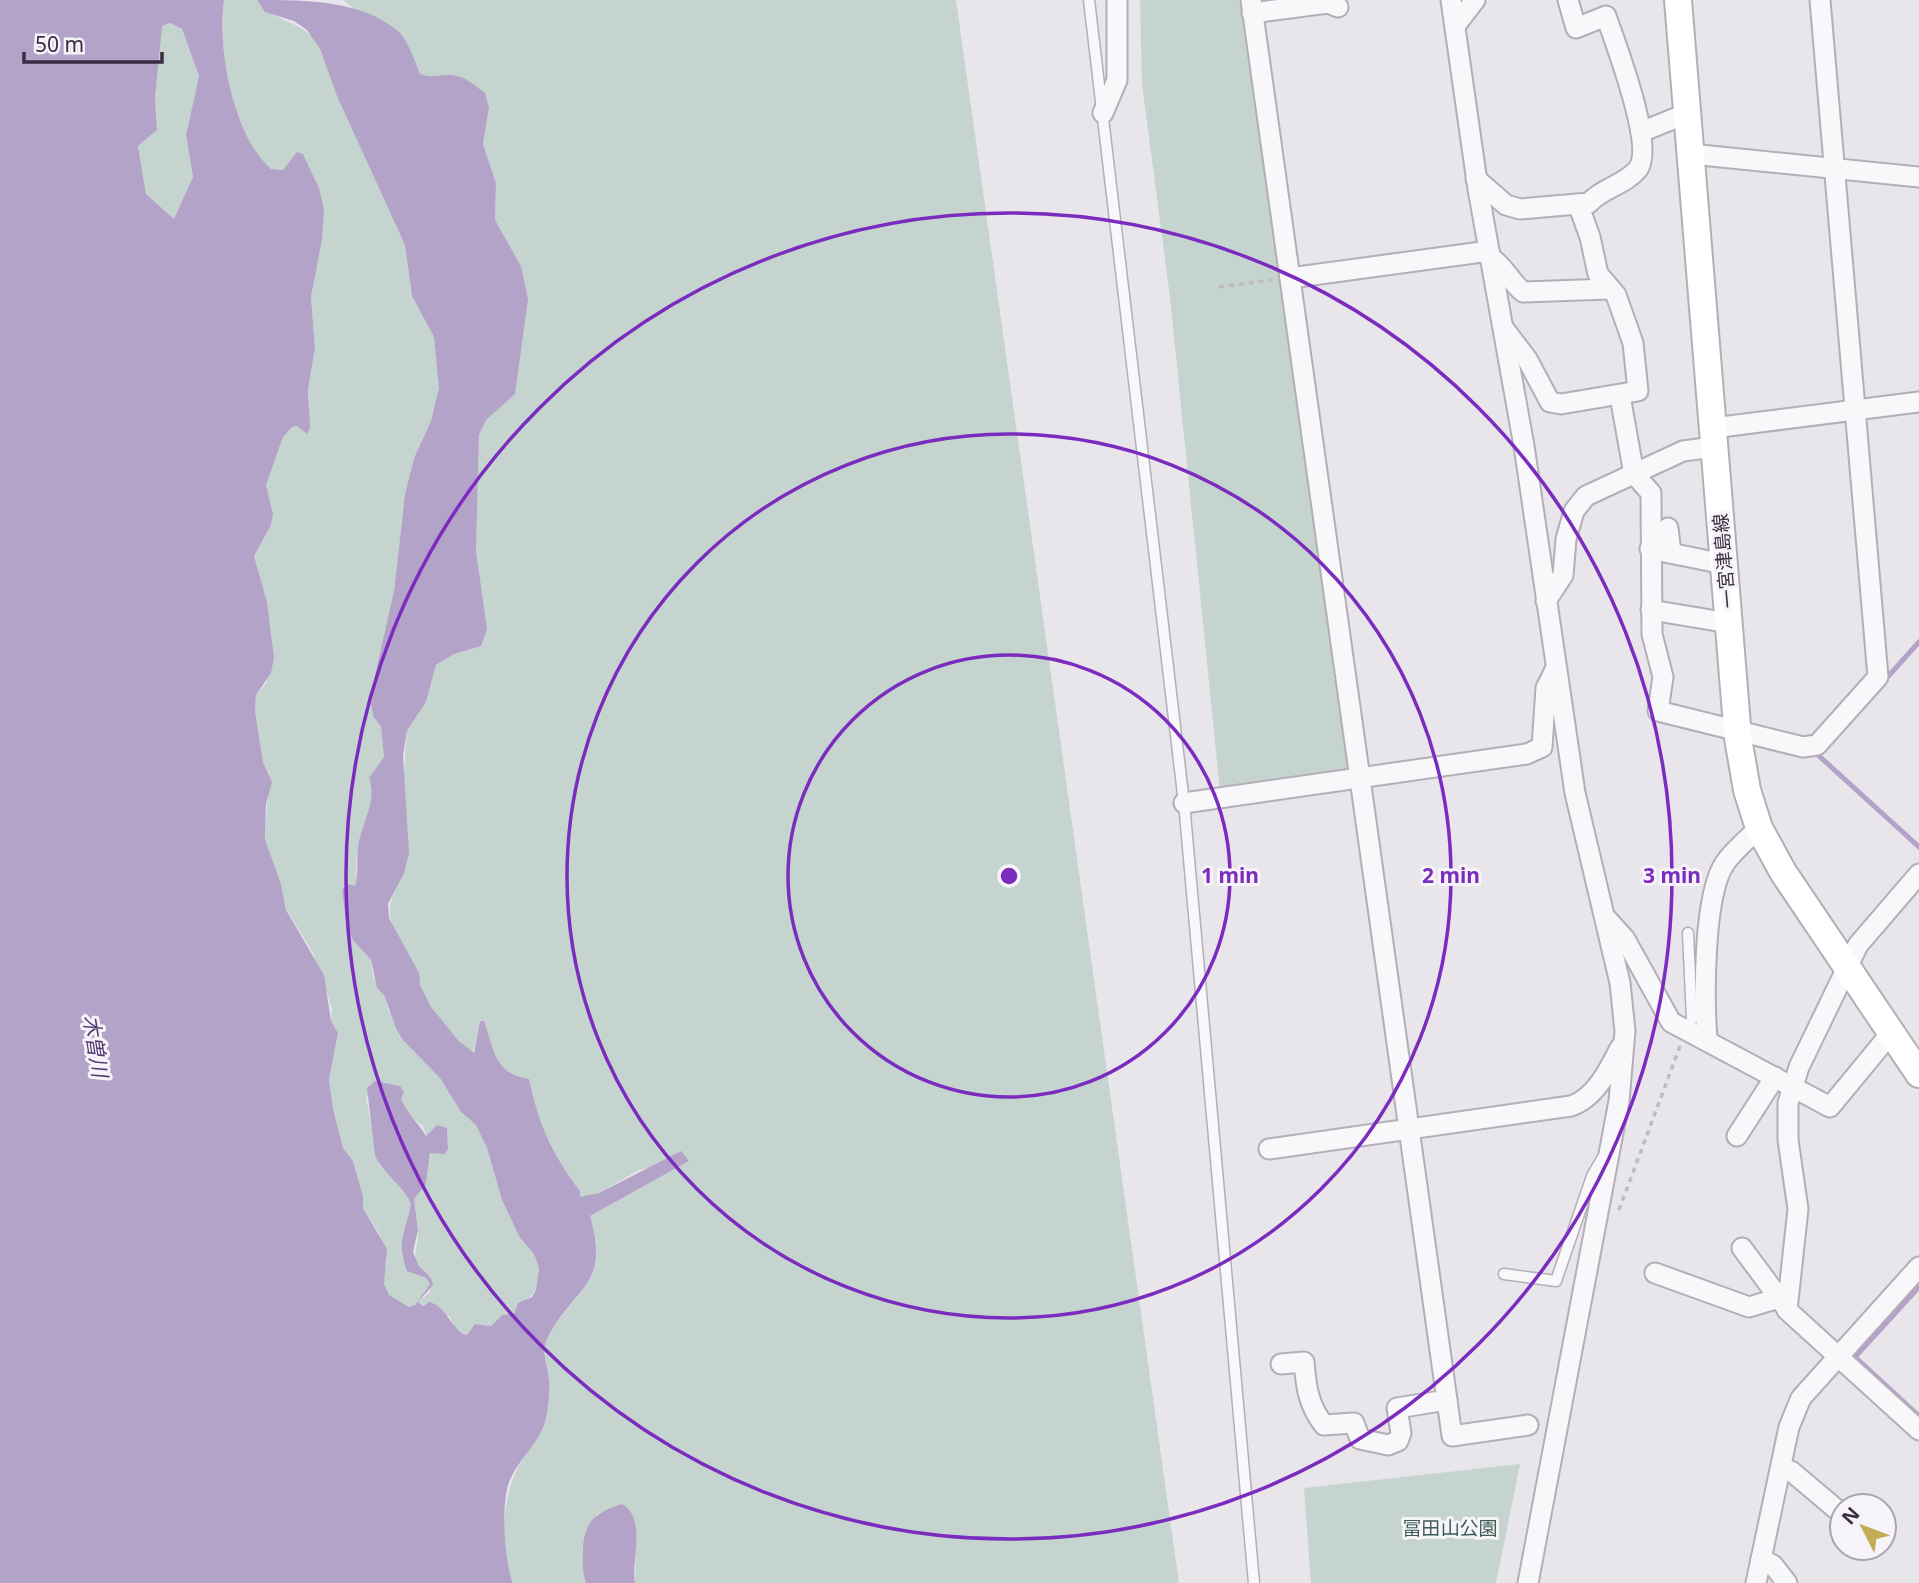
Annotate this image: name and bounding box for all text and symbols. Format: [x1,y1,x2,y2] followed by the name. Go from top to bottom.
[24,21,163,65] scale bar
[35,30,84,58] text: 50 m
[1707,513,1741,609] street label: 一宮津島線
[1201,861,1259,889] text: 1 min
[1422,861,1480,889] text: 2 min
[1643,861,1701,889] text: 3 min
[997,864,1021,888] centre of rings
[77,1013,115,1081] water label: 木曽川
[1828,1492,1898,1562] north arrow
[1836,1501,1865,1530] text: N
[1402,1515,1498,1541] park label: 冨田山公園

